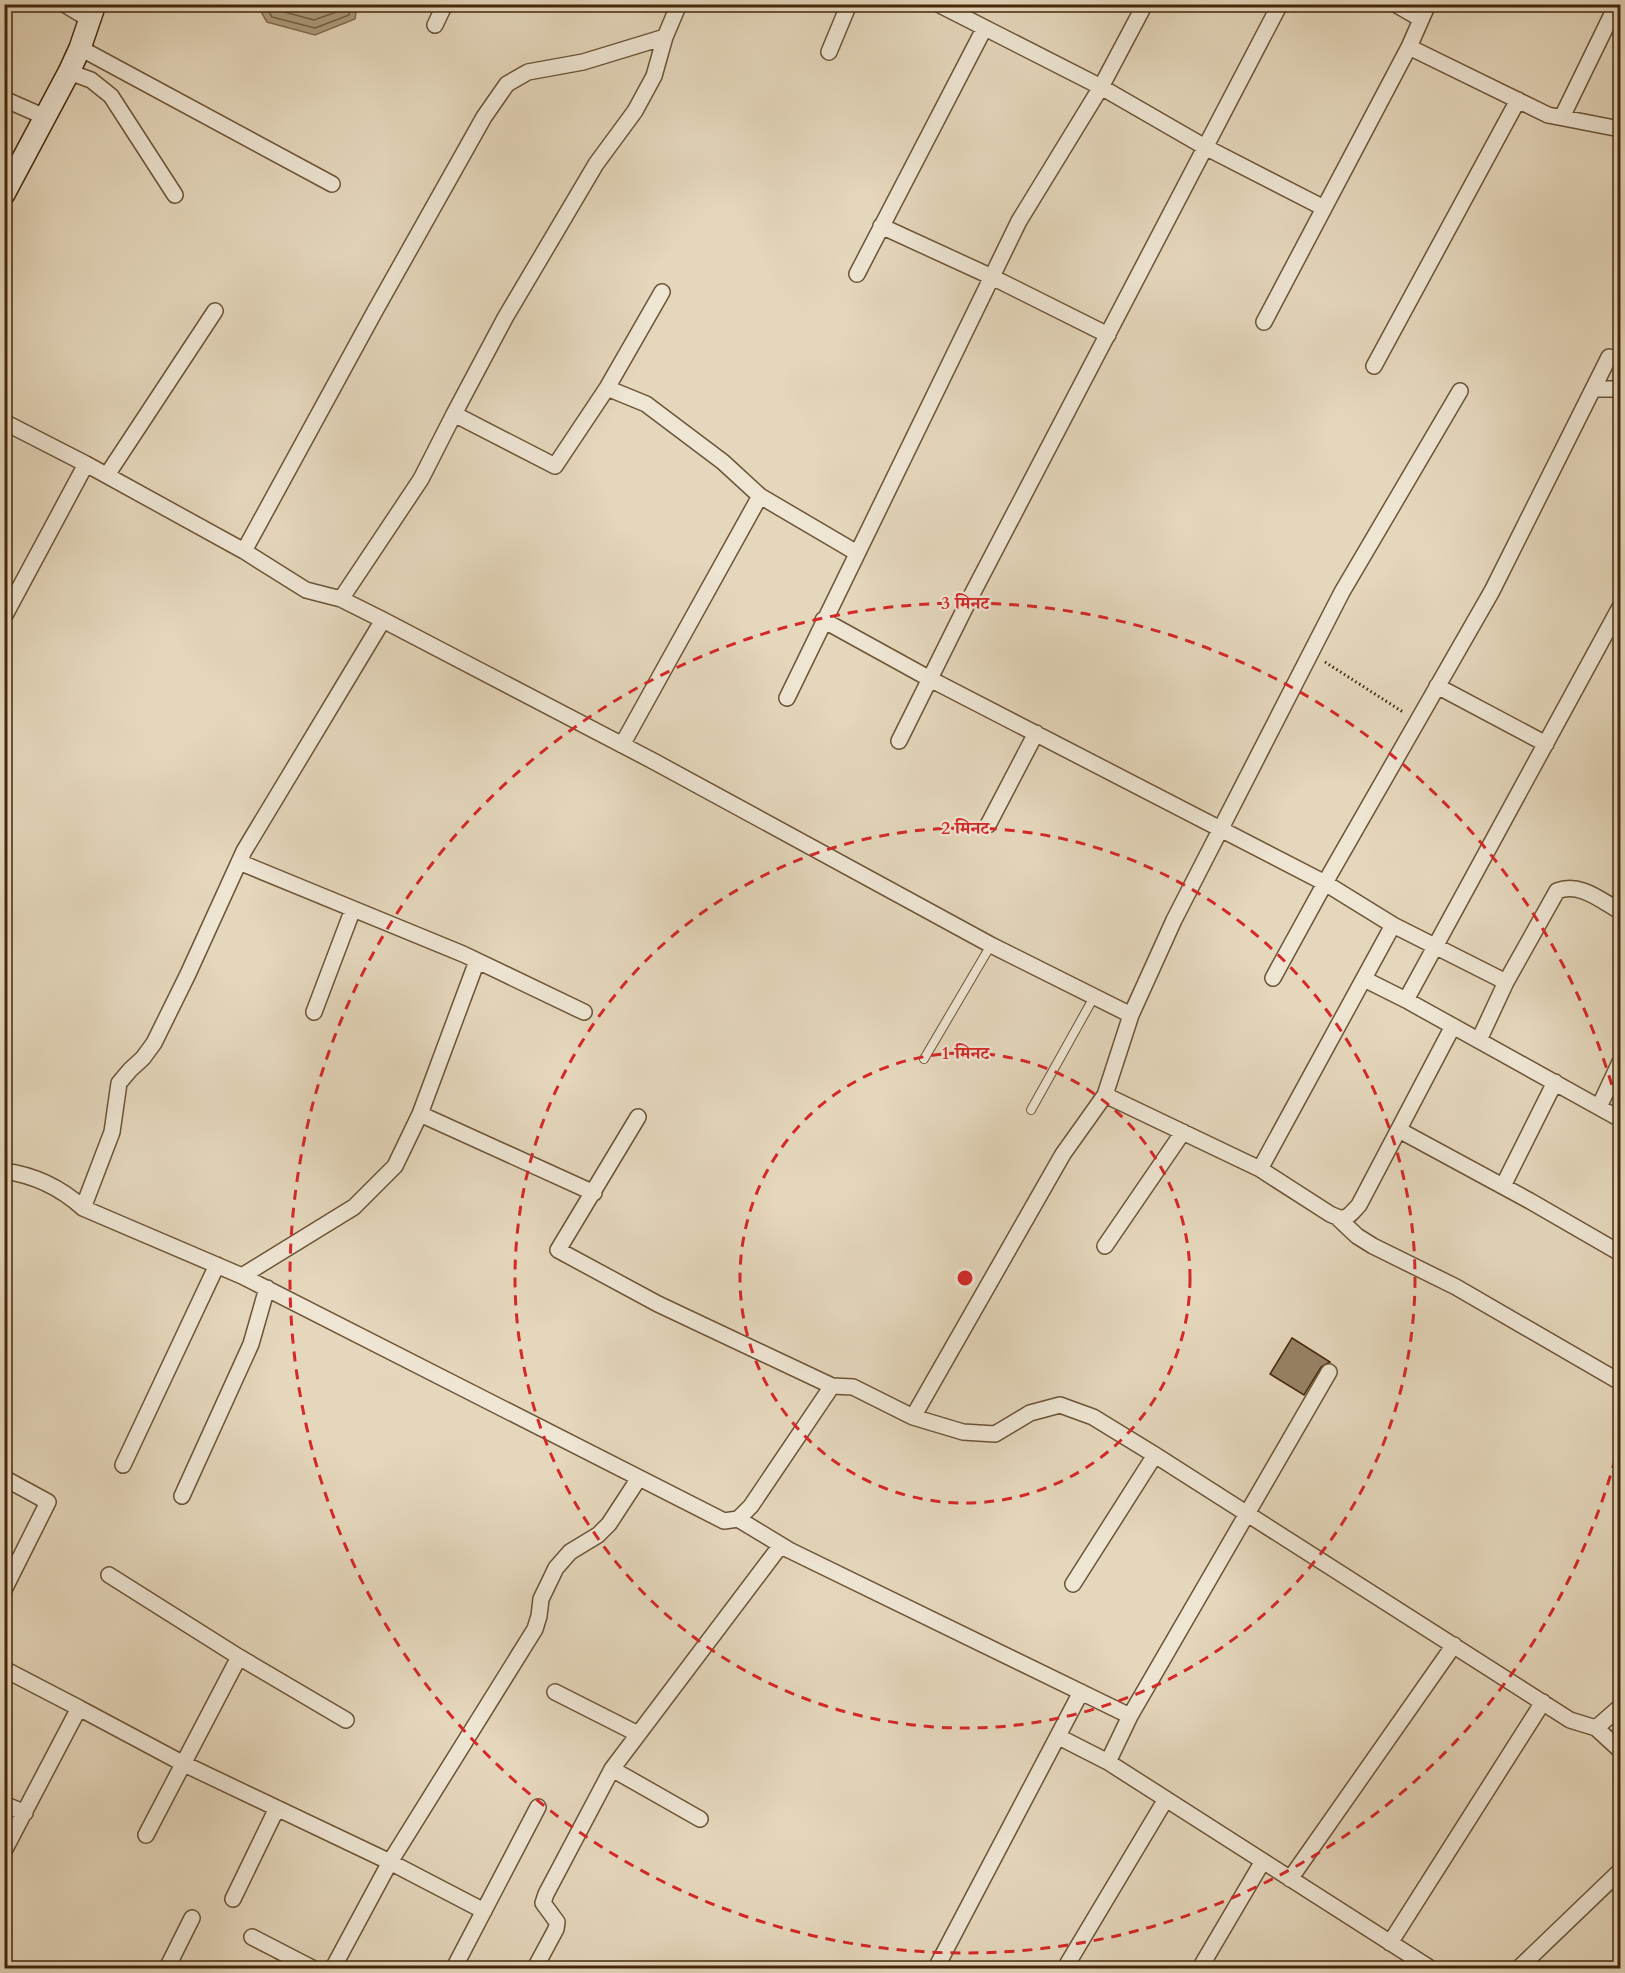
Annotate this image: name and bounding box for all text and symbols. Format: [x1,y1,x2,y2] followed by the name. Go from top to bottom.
[941,591,990,616] text: 3 मिनट
[941,816,990,841] text: 2 मिनट
[941,1041,990,1066] text: 1 मिनट
[955,1268,975,1288] centre of rings

